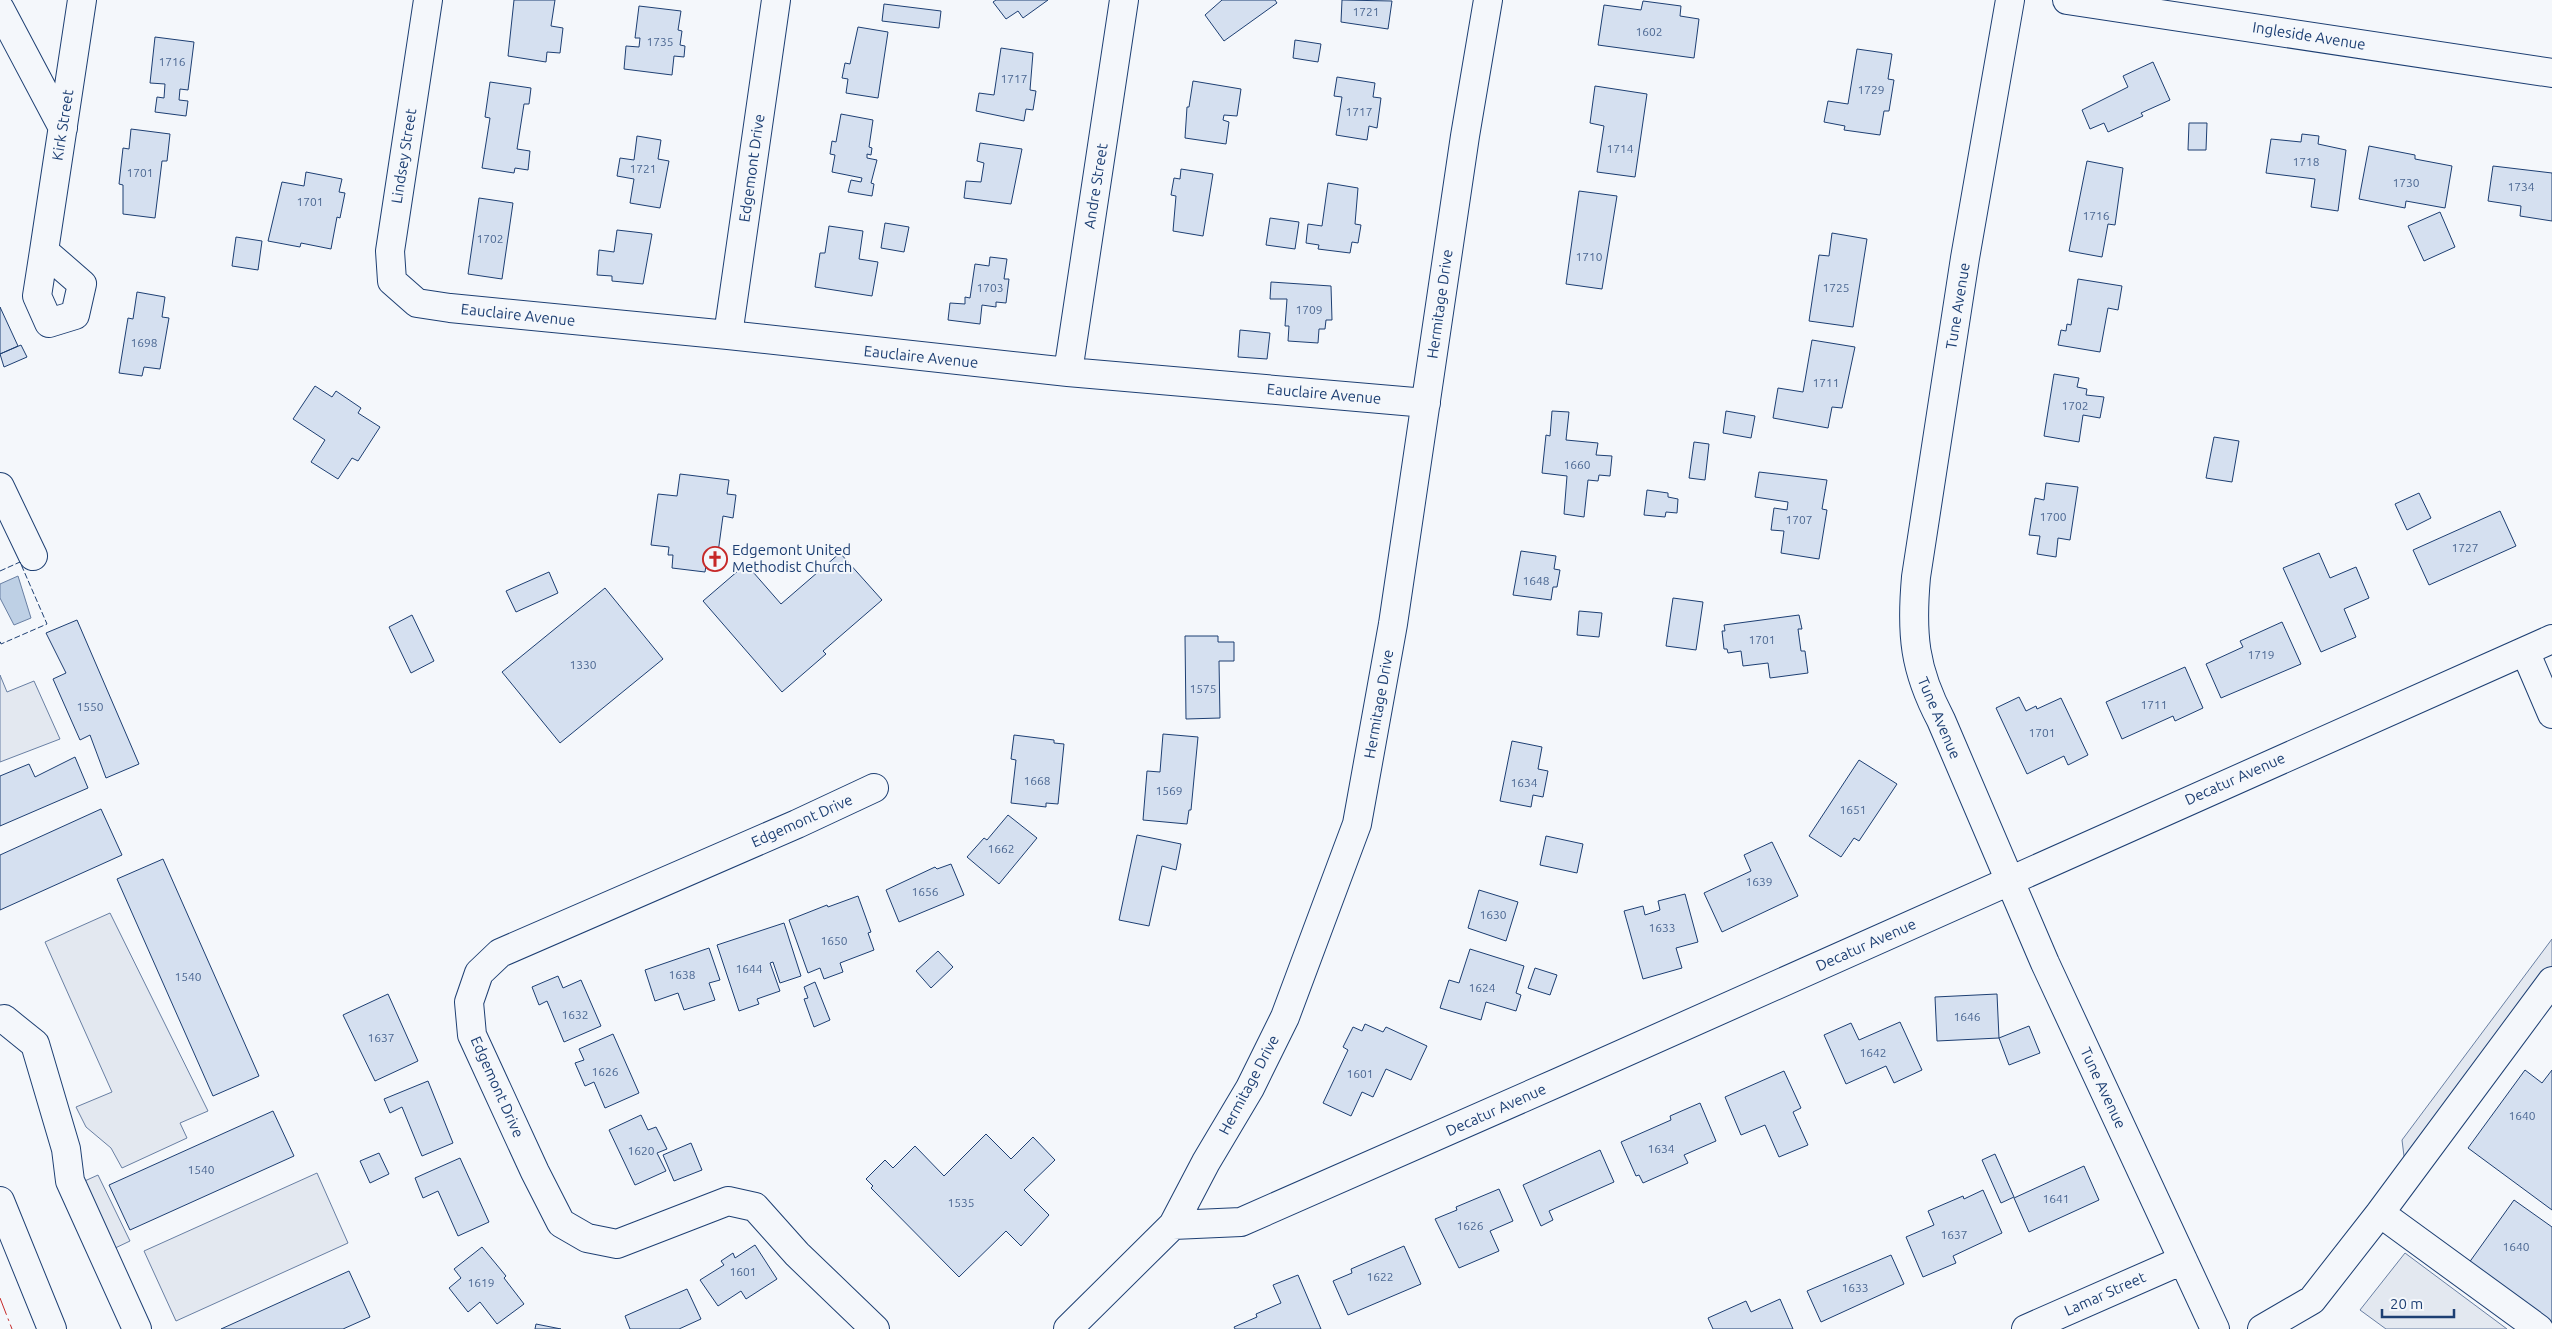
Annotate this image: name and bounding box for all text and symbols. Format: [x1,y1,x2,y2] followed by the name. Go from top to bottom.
[1352,5,1380,18] house number: 1721
[2251,18,2367,53] street label: Ingleside Avenue
[1635,25,1663,38] house number: 1602
[646,35,674,48] house number: 1735
[158,55,186,68] house number: 1716
[1000,72,1028,85] house number: 1717
[1857,83,1885,96] house number: 1729
[49,88,77,162] street label: Kirk Street
[1345,105,1373,118] house number: 1717
[388,107,419,205] street label: Lindsey Street
[735,113,768,223] street label: Edgemont Drive
[1080,142,1111,230] street label: Andre Street
[1606,142,1634,155] house number: 1714
[2292,155,2320,168] house number: 1718
[629,162,657,175] house number: 1721
[126,166,154,179] house number: 1701
[2392,176,2420,189] house number: 1730
[2507,180,2535,193] house number: 1734
[296,195,324,208] house number: 1701
[2082,209,2110,222] house number: 1716
[476,232,504,245] house number: 1702
[1423,248,1456,360] street label: Hermitage Drive
[1575,250,1603,263] house number: 1710
[1942,261,1973,350] street label: Tune Avenue
[976,281,1004,294] house number: 1703
[1822,281,1850,294] house number: 1725
[460,300,576,329] street label: Eauclaire Avenue
[1295,303,1323,316] house number: 1709
[130,336,158,349] house number: 1698
[863,342,979,371] street label: Eauclaire Avenue
[1812,376,1840,389] house number: 1711
[1266,380,1382,407] street label: Eauclaire Avenue
[2061,399,2089,412] house number: 1702
[1563,458,1591,471] house number: 1660
[2039,510,2067,523] house number: 1700
[1785,513,1813,526] house number: 1707
[732,541,852,575] place label: Edgemont United Methodist Church
[2451,541,2479,554] house number: 1727
[702,546,728,572] church icon: Edgemont United Methodist Church
[1522,574,1550,587] house number: 1648
[1748,633,1776,646] house number: 1701
[1361,648,1396,760] street label: Hermitage Drive
[2247,648,2275,661] house number: 1719
[569,658,597,671] house number: 1330
[1915,674,1964,761] street label: Tune Avenue
[1189,682,1217,695] house number: 1575
[2140,698,2168,711] house number: 1711
[76,700,104,713] house number: 1550
[2028,726,2056,739] house number: 1701
[2182,749,2287,808] street label: Decatur Avenue
[1023,774,1051,787] house number: 1668
[1510,776,1538,789] house number: 1634
[1155,784,1183,797] house number: 1569
[749,791,855,850] street label: Edgemont Drive
[1839,803,1867,816] house number: 1651
[987,842,1015,855] house number: 1662
[1745,875,1773,888] house number: 1639
[911,885,939,898] house number: 1656
[1479,908,1507,921] house number: 1630
[1813,915,1918,974] street label: Decatur Avenue
[1648,921,1676,934] house number: 1633
[820,934,848,947] house number: 1650
[735,962,763,975] house number: 1644
[668,968,696,981] house number: 1638
[174,970,202,983] house number: 1540
[1468,981,1496,994] house number: 1624
[561,1008,589,1021] house number: 1632
[1953,1010,1981,1023] house number: 1646
[367,1031,395,1044] house number: 1637
[1215,1032,1282,1137] street label: Hermitage Drive
[468,1034,527,1140] street label: Edgemont Drive
[2077,1045,2130,1131] street label: Tune Avenue
[1859,1046,1887,1059] house number: 1642
[591,1065,619,1078] house number: 1626
[1346,1067,1374,1080] house number: 1601
[1443,1080,1548,1139] street label: Decatur Avenue
[2508,1109,2536,1122] house number: 1640
[1647,1142,1675,1155] house number: 1634
[627,1144,655,1157] house number: 1620
[187,1163,215,1176] house number: 1540
[2042,1192,2070,1205] house number: 1641
[947,1196,975,1209] house number: 1535
[1456,1219,1484,1232] house number: 1626
[1940,1228,1968,1241] house number: 1637
[2502,1240,2530,1253] house number: 1640
[729,1265,757,1278] house number: 1601
[2062,1268,2148,1319] street label: Lamar Street
[1366,1270,1394,1283] house number: 1622
[467,1276,495,1289] house number: 1619
[1841,1281,1869,1294] house number: 1633
[2382,1286,2454,1318] scale bar
[2390,1295,2423,1312] text: 20 m

